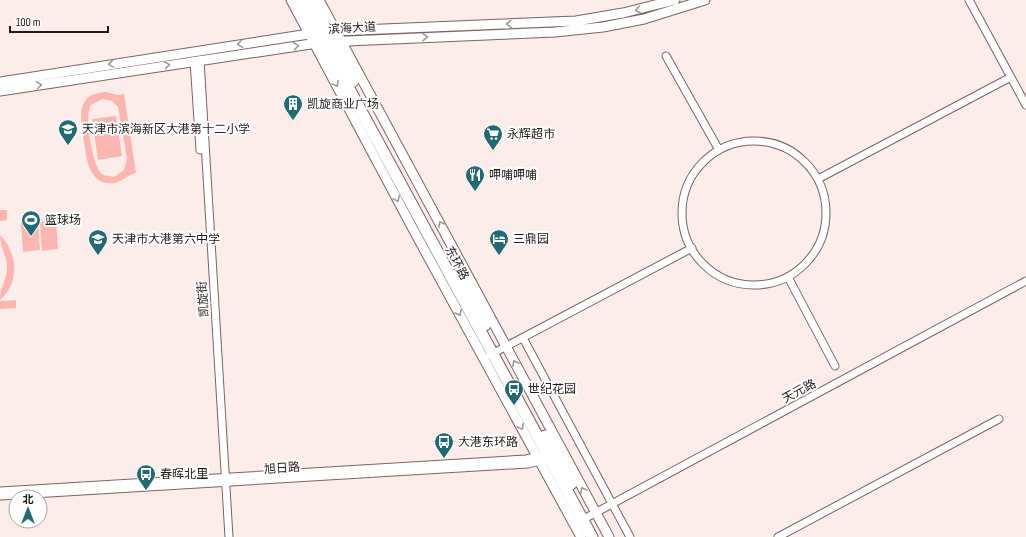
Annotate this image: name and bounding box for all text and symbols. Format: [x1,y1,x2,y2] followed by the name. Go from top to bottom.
[634,6,641,14] one-way arrow
[10,8,108,34] scale bar
[16,15,41,30] text: 100 m
[328,20,376,37] street label: 滨海大道
[506,20,512,28] one-way arrow
[422,33,428,42] one-way arrow
[237,39,243,48] one-way arrow
[293,42,299,51] one-way arrow
[108,59,114,68] one-way arrow
[164,61,170,70] one-way arrow
[331,80,338,87] one-way arrow
[35,81,42,90] one-way arrow
[282,93,304,121] building icon: 凯旋商业广场
[307,97,379,112] place label: 凯旋商业广场
[57,118,79,146] school or university icon: 天津市滨海新区大港第十二小学
[82,122,250,137] place label: 天津市滨海新区大港第十二小学
[482,123,504,151] supermarket icon: 永辉超市
[507,127,555,142] place label: 永辉超市
[464,164,486,192] restaurant icon: 呷哺呷哺
[489,168,537,183] place label: 呷哺呷哺
[392,194,399,202] one-way arrow
[20,209,42,237] sports icon: 篮球场
[45,213,81,228] place label: 篮球场
[438,221,445,228] one-way arrow
[87,228,109,256] school or university icon: 天津市大港第六中学
[488,228,510,256] hotel icon: 三鼎园
[112,232,220,247] place label: 天津市大港第六中学
[513,232,549,247] place label: 三鼎园
[441,244,472,283] street label: 东环路
[195,280,212,317] street label: 凯旋街
[455,308,462,316] one-way arrow
[513,360,520,368] one-way arrow
[780,376,819,407] street label: 天元路
[503,378,525,406] bus stop icon: 世纪花园
[528,382,576,397] place label: 世纪花园
[517,423,524,430] one-way arrow
[433,431,455,459] bus stop icon: 大港东环路
[458,435,518,450] place label: 大港东环路
[264,460,301,477] street label: 旭日路
[135,463,157,491] bus stop icon: 春晖北里
[160,467,208,482] place label: 春晖北里
[581,487,588,495] one-way arrow
[8,489,48,529] north arrow
[23,493,34,506] text: 北

